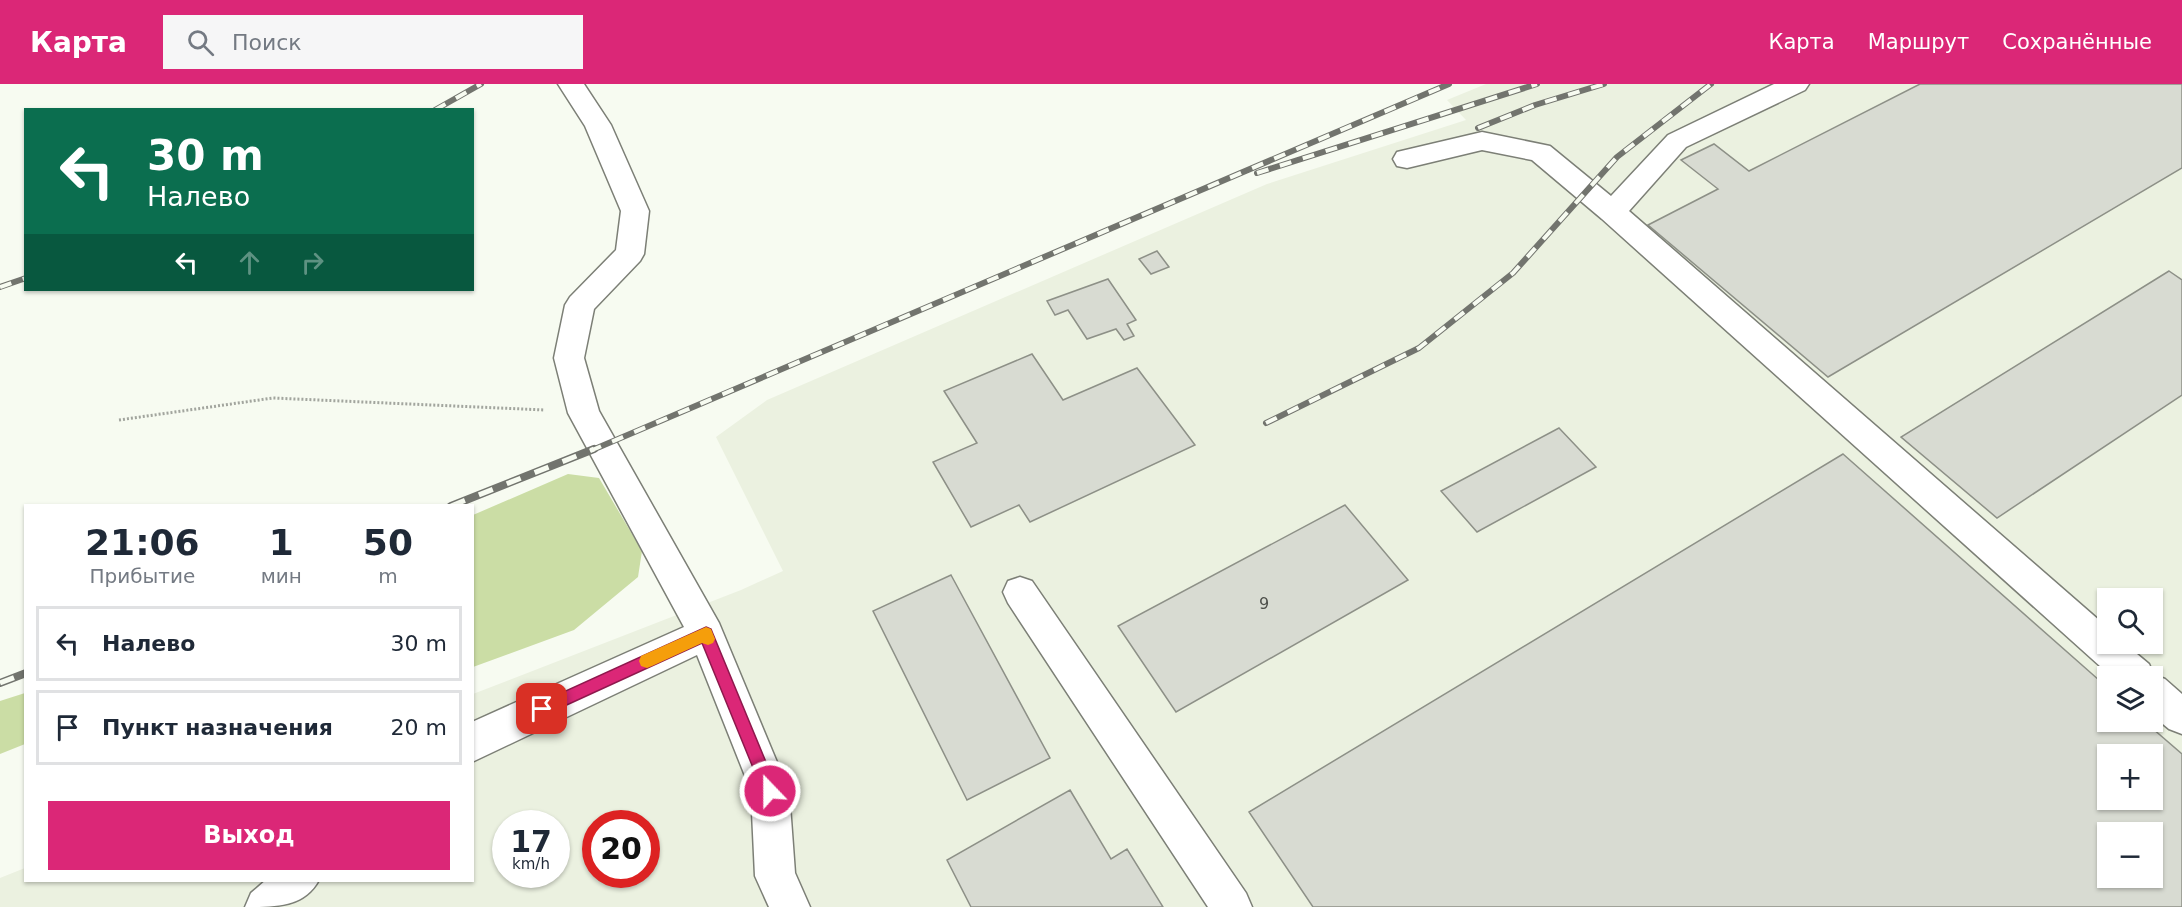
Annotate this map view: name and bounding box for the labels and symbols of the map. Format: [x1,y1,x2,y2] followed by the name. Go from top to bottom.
[1259,594,1269,613] house number: 9
[516,683,567,734] pin
[738,759,802,823] position arrow
[582,810,660,888] speed limit sign: 20

